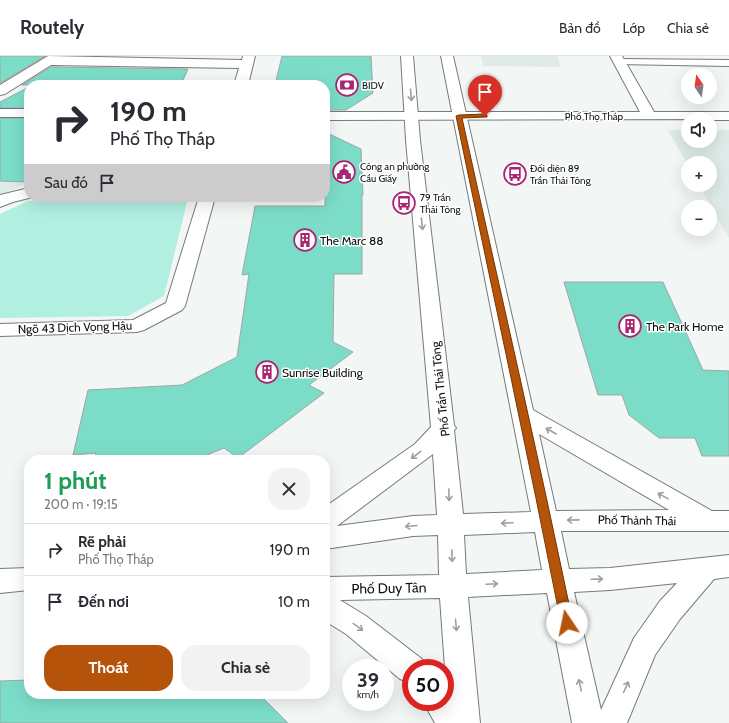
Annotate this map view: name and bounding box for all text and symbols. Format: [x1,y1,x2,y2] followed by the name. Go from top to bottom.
[20,16,84,39] text: Routely
[559,19,601,37] text: Bản đồ
[623,19,645,37] text: Lớp
[667,19,709,37] text: Chia sẻ
[681,68,717,104] north arrow
[681,68,717,236] map controls
[334,72,360,98] bank icon: BIDV
[468,75,502,116] pin
[362,79,385,92] place label: BIDV
[474,81,496,103] icon: arrive
[408,88,415,101] one-way arrow
[110,94,186,128] text: 190 m
[44,96,96,148] icon: right
[565,110,624,123] street label: Phố Thọ Tháp
[681,112,717,148] button: sound
[110,128,215,150] text: Phố Thọ Tháp
[681,156,717,192] button: +
[331,159,357,185] public building icon: Công an phường Cầu Giấy
[360,160,430,185] place label: Công an phường Cầu Giấy
[502,161,528,187] bus stop icon: Đối diện 89 Trần Thái Tông
[530,162,592,187] place label: Đối diện 89 Trần Thái Tông
[96,172,118,194] icon: arrive
[44,174,88,192] text: Sau đó
[391,190,417,216] bus stop icon: 79 Trần Thái Tông
[420,191,461,216] place label: 79 Trần Thái Tông
[681,200,717,236] button: −
[419,217,426,230] one-way arrow
[292,227,318,253] building icon: The Marc 88
[320,233,383,248] place label: The Marc 88
[617,313,643,339] building icon: The Park Home
[18,318,132,336] street label: Ngõ 43 Dịch Vọng Hậu
[646,319,724,334] place label: The Park Home
[427,340,452,437] street label: Phố Trần Thái Tông
[254,359,280,385] building icon: Sunrise Building
[282,365,364,380] place label: Sunrise Building
[545,426,557,434] one-way arrow
[410,451,421,459] one-way arrow
[44,466,107,495] text: 1 phút
[268,468,310,510] button: close
[446,488,453,501] one-way arrow
[657,491,669,499] one-way arrow
[44,496,118,512] text: 200 m · 19:15
[598,512,676,528] street label: Phố Thành Thái
[567,516,580,524] one-way arrow
[501,519,514,526] one-way arrow
[405,523,418,530] one-way arrow
[78,533,126,551] text: Rẽ phải
[44,539,66,561] icon: right
[270,541,310,559] text: 190 m
[448,549,455,562] one-way arrow
[78,551,154,567] text: Phố Thọ Tháp
[590,576,603,583] one-way arrow
[351,578,427,598] street label: Phố Duy Tân
[485,580,498,588] one-way arrow
[44,591,66,613] icon: arrive
[78,593,129,611] text: Đến nơi
[278,593,310,611] text: 10 m
[546,602,588,644] position arrow
[452,618,459,631] one-way arrow
[352,623,363,631] one-way arrow
[44,645,173,691] button: Thoát
[181,645,310,691] button: Chia sẻ
[402,659,454,711] speed limit sign: 50
[357,668,379,692] text: 39
[575,679,583,692] one-way arrow
[623,682,631,694] one-way arrow
[357,688,379,701] text: km/h

